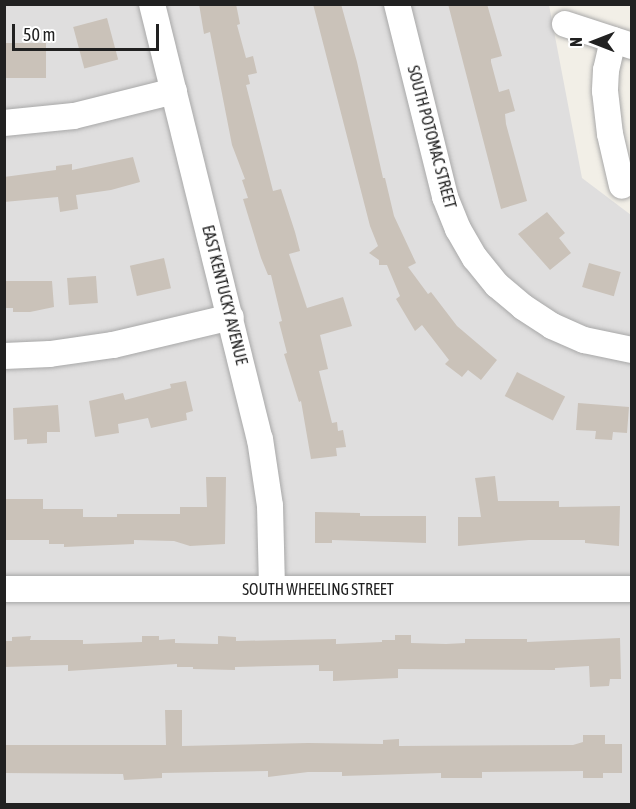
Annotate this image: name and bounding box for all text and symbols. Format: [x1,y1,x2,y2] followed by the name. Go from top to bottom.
[15,12,162,50] scale bar
[564,12,624,72] north arrow
[23,24,55,45] text: 50 m
[567,37,585,47] text: N
[404,63,460,211] street label: SOUTH POTOMAC STREET
[198,223,252,367] street label: EAST KENTUCKY AVENUE
[242,579,394,599] street label: SOUTH WHEELING STREET

